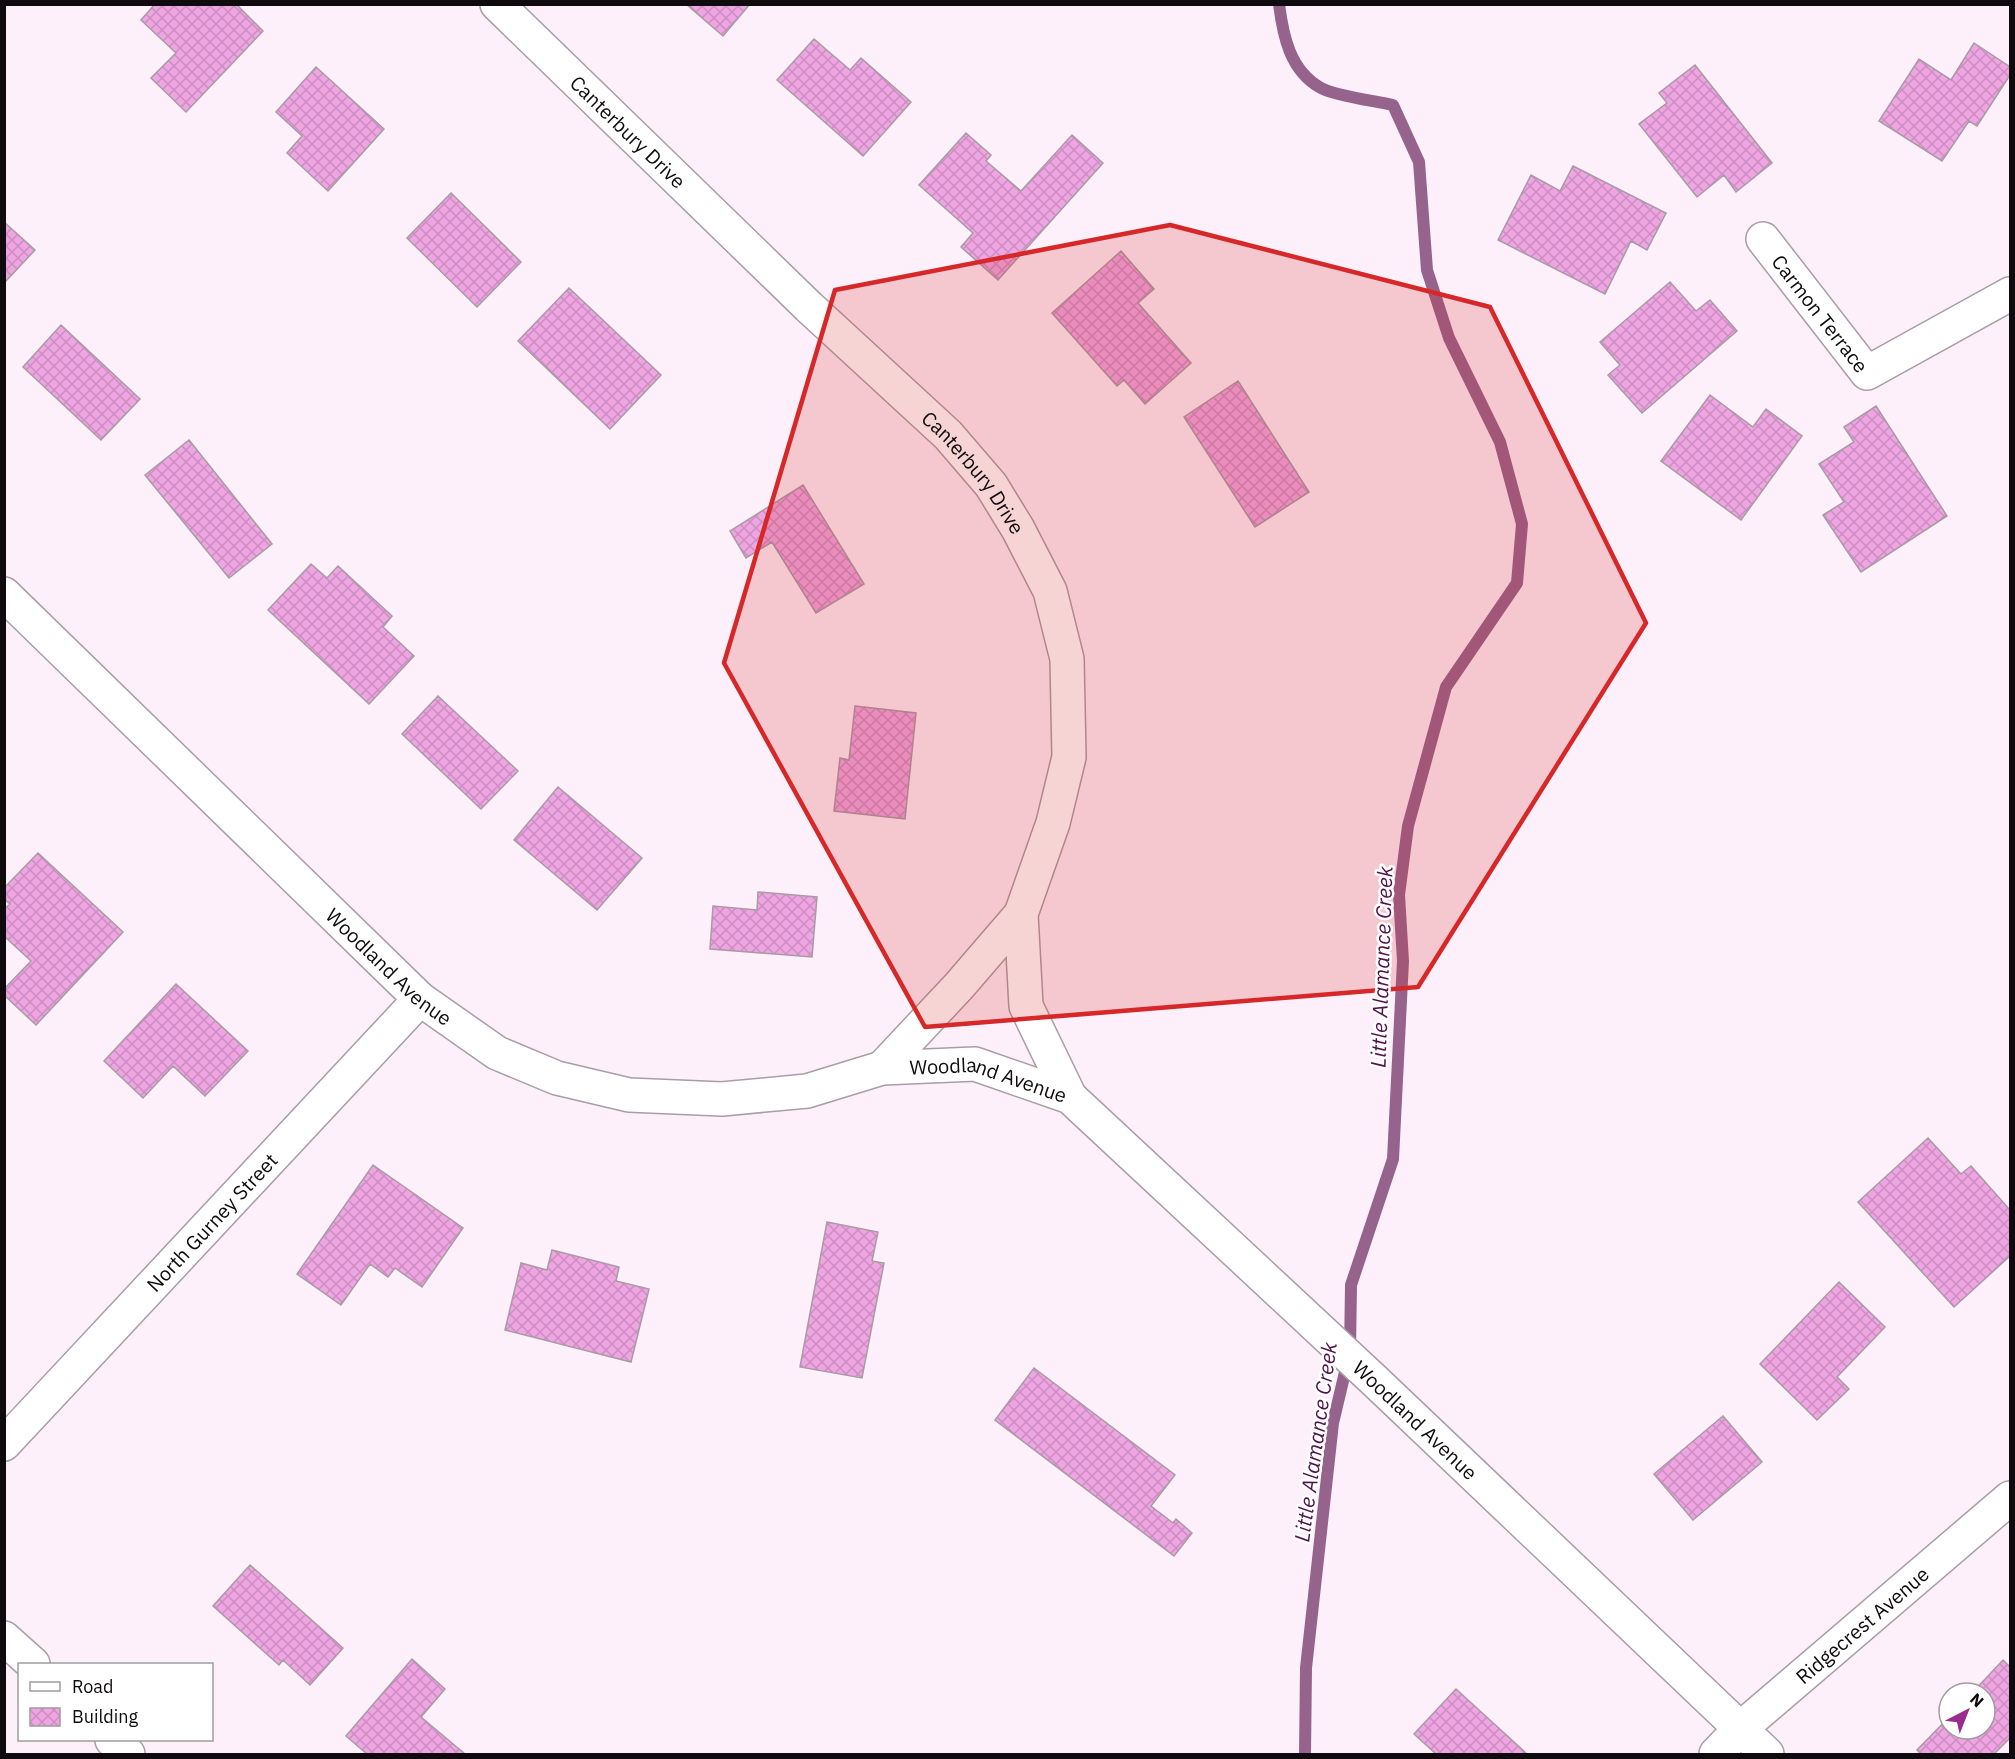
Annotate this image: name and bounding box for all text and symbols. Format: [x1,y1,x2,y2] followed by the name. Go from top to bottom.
[565,69,692,194] street label: Canterbury Drive
[1766,249,1875,378] street label: Carmon Terrace
[916,404,1031,539] street label: Canterbury Drive
[1363,865,1399,1068] water label: Little Alamance Creek
[321,902,458,1031] street label: Woodland Avenue
[909,1050,1071,1108] street label: Woodland Avenue
[140,1147,283,1297] street label: North Gurney Street
[1287,1339,1343,1544] water label: Little Alamance Creek
[1347,1354,1484,1485] street label: Woodland Avenue
[1789,1560,1934,1689] street label: Ridgecrest Avenue
[18,1663,213,1741] legend
[72,1675,113,1698] text: Road
[1937,1681,1997,1741] north arrow
[1966,1689,1988,1711] text: N
[72,1705,139,1728] text: Building

